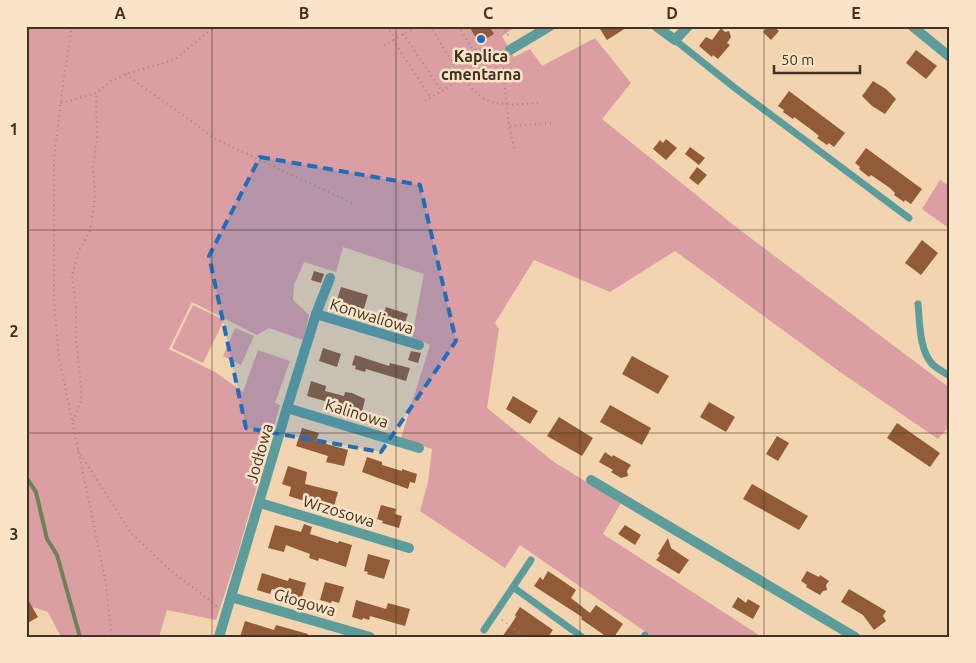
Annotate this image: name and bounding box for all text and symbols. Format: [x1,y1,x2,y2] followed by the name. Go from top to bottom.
[114,4,126,22] text: A
[299,4,309,22] text: B
[483,4,493,22] text: C
[666,4,678,22] text: D
[851,4,861,22] text: E
[475,33,487,45] marker: Kaplica cmentarna
[774,42,860,74] scale bar
[441,47,521,83] place label: Kaplica cmentarna
[781,51,814,68] text: 50 m
[9,120,19,138] text: 1
[328,295,416,337] street label: Konwaliowa
[9,322,19,340] text: 2
[323,395,391,431] street label: Kalinowa
[242,421,276,485] street label: Jodłowa
[301,492,377,530] street label: Wrzosowa
[9,525,19,543] text: 3
[272,585,338,619] street label: Głogowa

